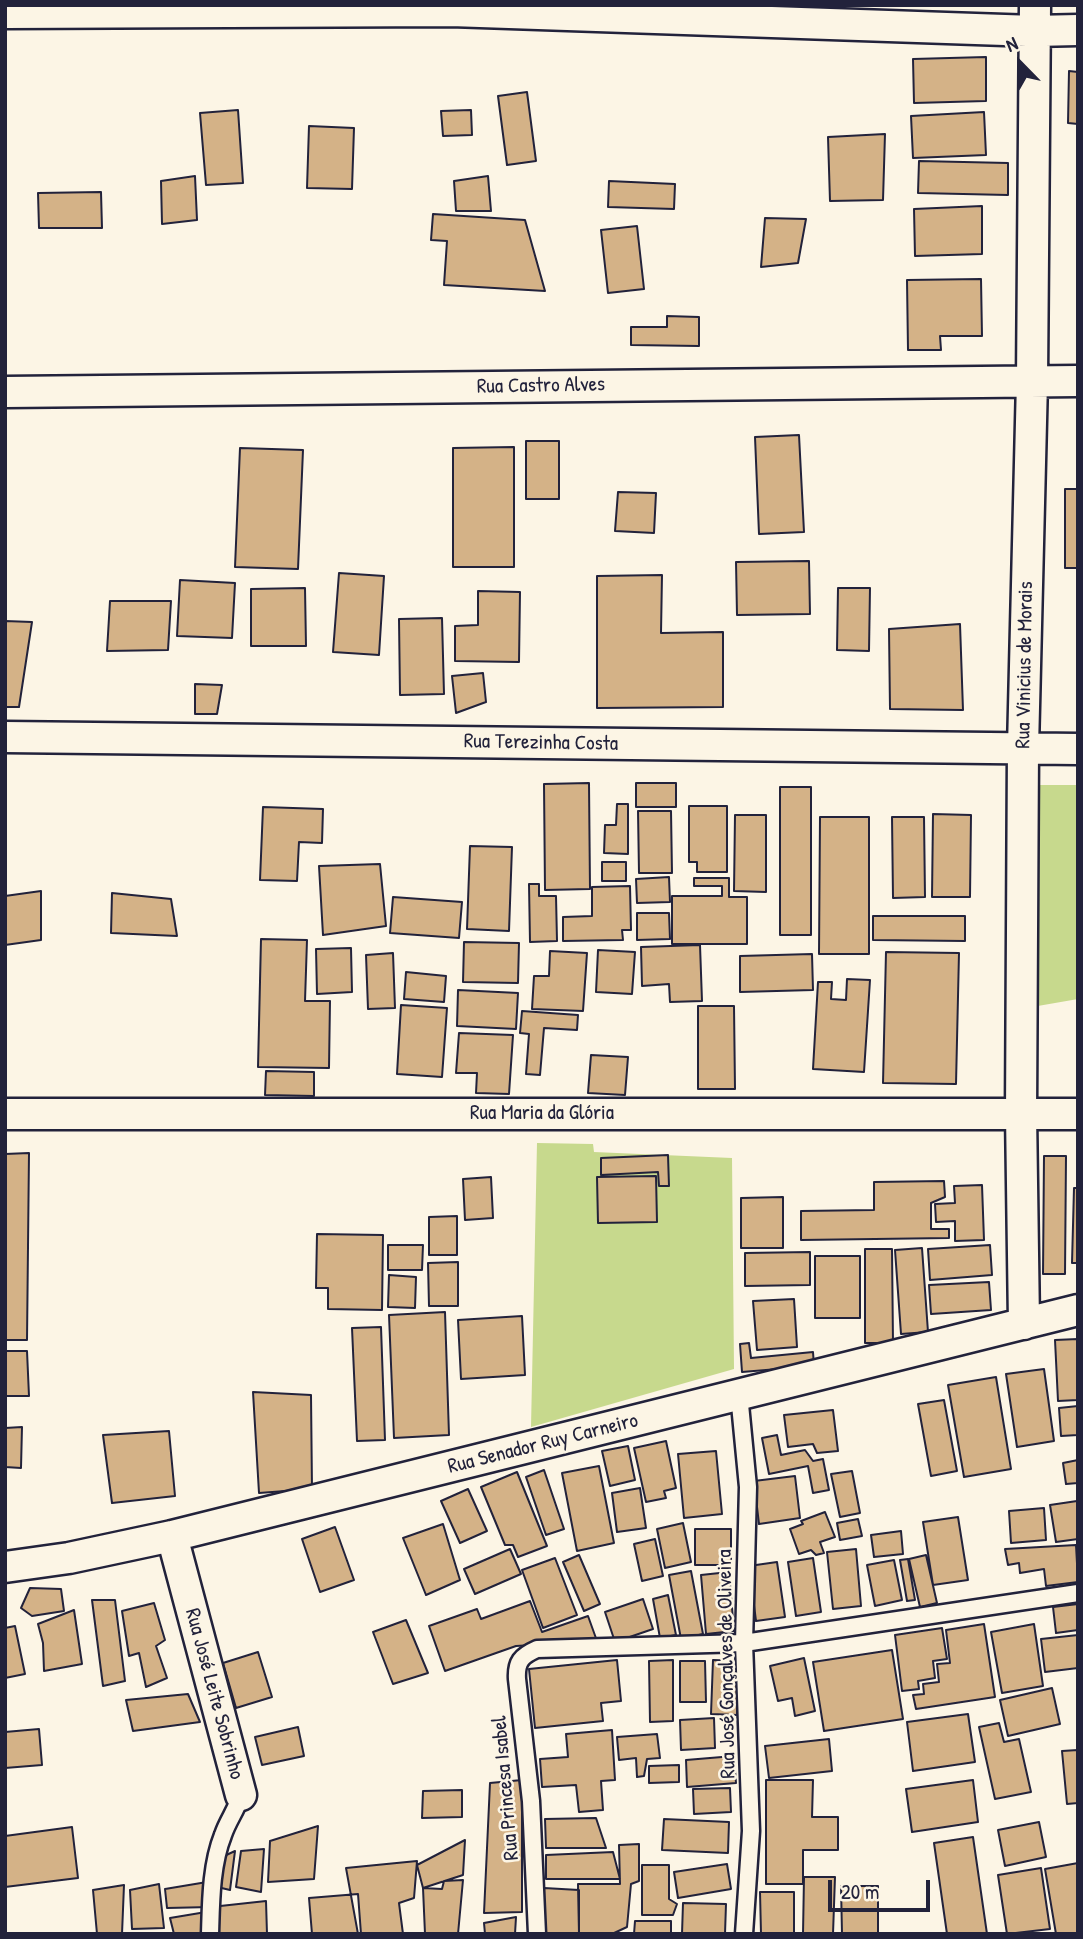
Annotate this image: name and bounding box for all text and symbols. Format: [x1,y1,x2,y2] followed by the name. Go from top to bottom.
[985,28,1055,98] north arrow
[1002,30,1021,58] text: N
[477,372,605,400] street label: Rua Castro Alves
[1011,581,1039,749] street label: Rua Vinicius de Morais
[464,729,618,757] street label: Rua Terezinha Costa
[470,1100,614,1126] street label: Rua Maria da Glória
[445,1408,641,1480] street label: Rua Senador Ruy Carneiro
[712,1549,742,1779] street label: Rua José Gonçalves de Oliveira
[179,1606,249,1782] street label: Rua José Leite Sobrinho
[487,1715,525,1861] street label: Rua Princesa Isabel
[831,1866,932,1910] scale bar
[841,1877,879,1906] text: 20 m

